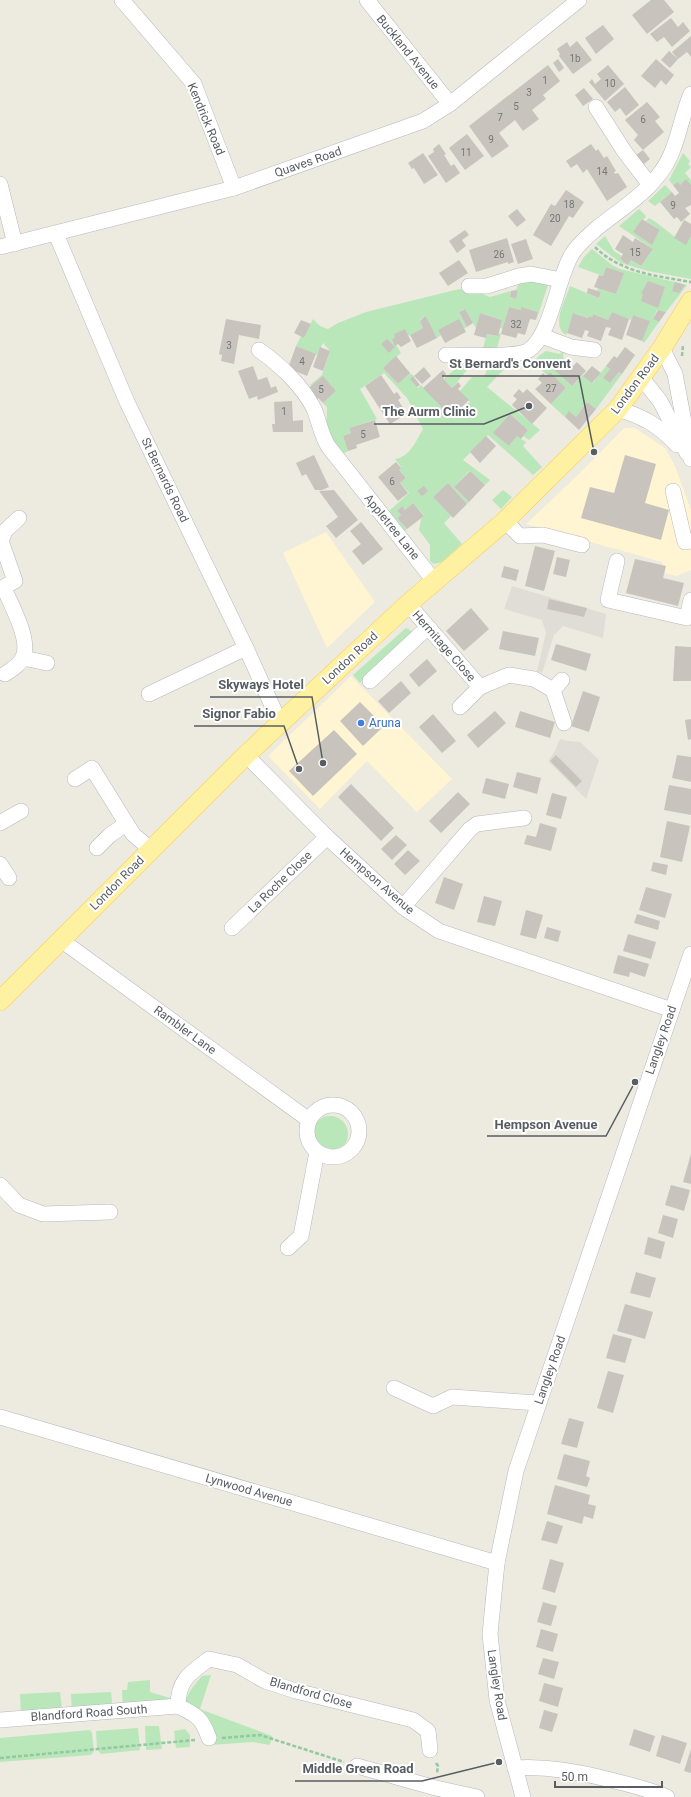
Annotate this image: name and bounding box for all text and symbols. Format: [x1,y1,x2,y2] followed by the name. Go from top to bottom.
[374,12,442,92] street label: Buckland Avenue
[569,53,581,64] house number: 1b
[542,75,548,86] house number: 1
[604,78,616,89] house number: 10
[185,81,227,157] street label: Kendrick Road
[526,87,532,98] house number: 3
[513,101,519,112] house number: 5
[497,112,503,123] house number: 7
[640,114,646,125] house number: 6
[488,134,494,145] house number: 9
[273,144,343,180] street label: Quaves Road
[460,147,472,158] house number: 11
[596,166,608,177] house number: 14
[563,199,575,210] house number: 18
[670,200,676,211] house number: 9
[549,213,561,224] house number: 20
[629,247,641,258] house number: 15
[493,249,505,260] house number: 26
[510,319,522,330] house number: 32
[226,340,232,351] house number: 3
[442,351,579,376] callout: St Bernard's Convent
[608,352,662,416] street label: London Road
[299,356,305,367] house number: 4
[449,356,571,371] text: St Bernard's Convent
[545,383,557,394] house number: 27
[318,384,324,395] house number: 5
[374,399,484,424] callout: The Aurm Clinic
[382,404,476,419] text: The Aurm Clinic
[281,406,287,417] house number: 1
[360,429,366,440] house number: 5
[138,435,192,525] street label: St Bernards Road
[389,476,395,487] house number: 6
[361,491,423,563] street label: Appletree Lane
[409,608,479,684] street label: Hermitage Close
[319,629,381,687] street label: London Road
[210,672,312,697] callout: Skyways Hotel
[218,677,304,692] text: Skyways Hotel
[194,701,284,726] callout: Signor Fabio
[202,706,276,721] text: Signor Fabio
[369,716,401,730] place label: Aruna
[356,718,366,728] marker: Aruna
[337,845,417,917] street label: Hempson Avenue
[245,848,315,916] street label: La Roche Close
[87,853,147,913] street label: London Road
[151,1003,219,1057] street label: Rambler Lane
[643,1004,679,1076] street label: Langley Road
[487,1111,606,1136] callout: Hempson Avenue
[495,1117,597,1132] text: Hempson Avenue
[532,1334,568,1406] street label: Langley Road
[204,1471,294,1509] street label: Lynwood Avenue
[484,1648,510,1722] street label: Langley Road
[268,1675,354,1711] street label: Blandford Close
[30,1702,148,1724] street label: Blandford Road South
[295,1756,422,1781] callout: Middle Green Road
[302,1761,414,1776] text: Middle Green Road
[555,1763,662,1789] scale bar
[561,1770,588,1784] text: 50 m

